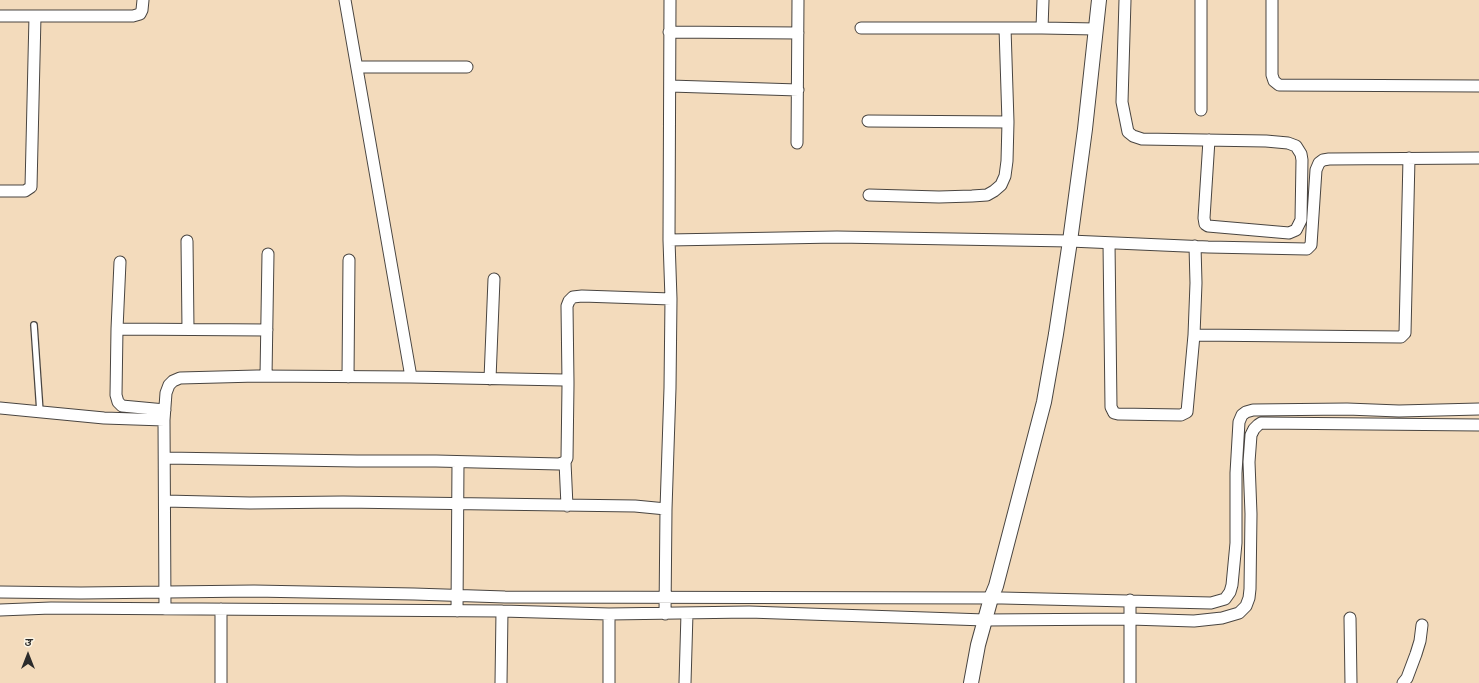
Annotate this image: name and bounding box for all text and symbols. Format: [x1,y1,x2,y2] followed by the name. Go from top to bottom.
[25,634,31,652] text: उ
[8,635,48,675] north arrow

